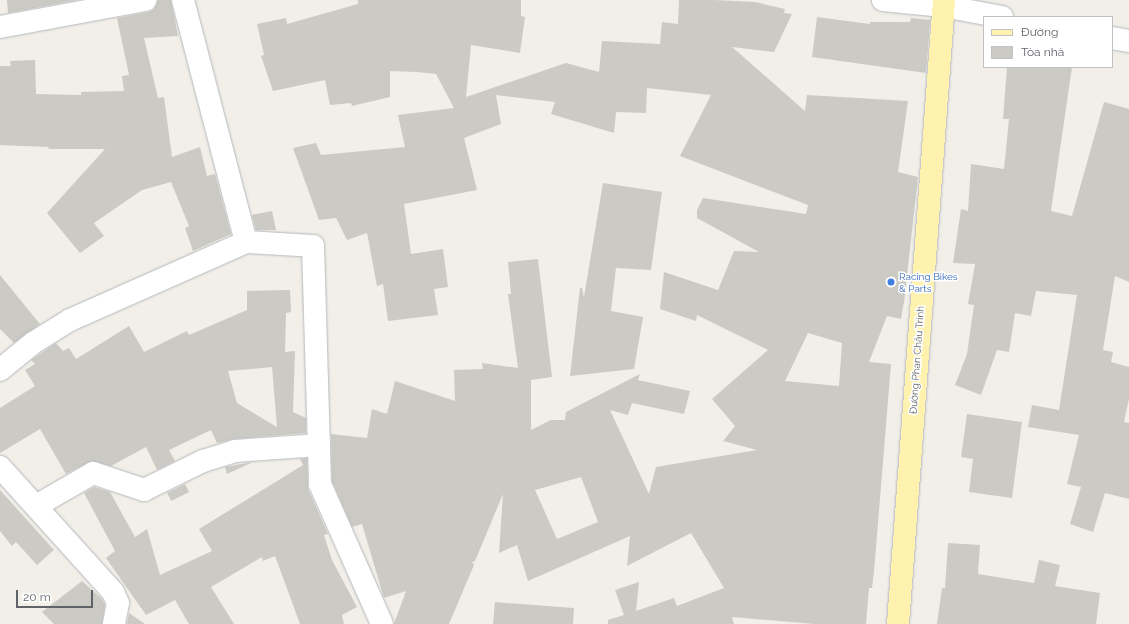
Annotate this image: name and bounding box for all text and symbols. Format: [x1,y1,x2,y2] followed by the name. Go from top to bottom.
[983,16,1113,68] legend
[1021,25,1058,39] text: Đường
[1021,45,1064,59] text: Tòa nhà
[899,270,958,294] place label: Racing Bikes & Parts
[886,277,896,287] marker: Racing Bikes & Parts
[907,305,927,415] street label: Đường Phan Châu Trinh
[18,582,95,608] scale bar
[23,590,51,604] text: 20 m

